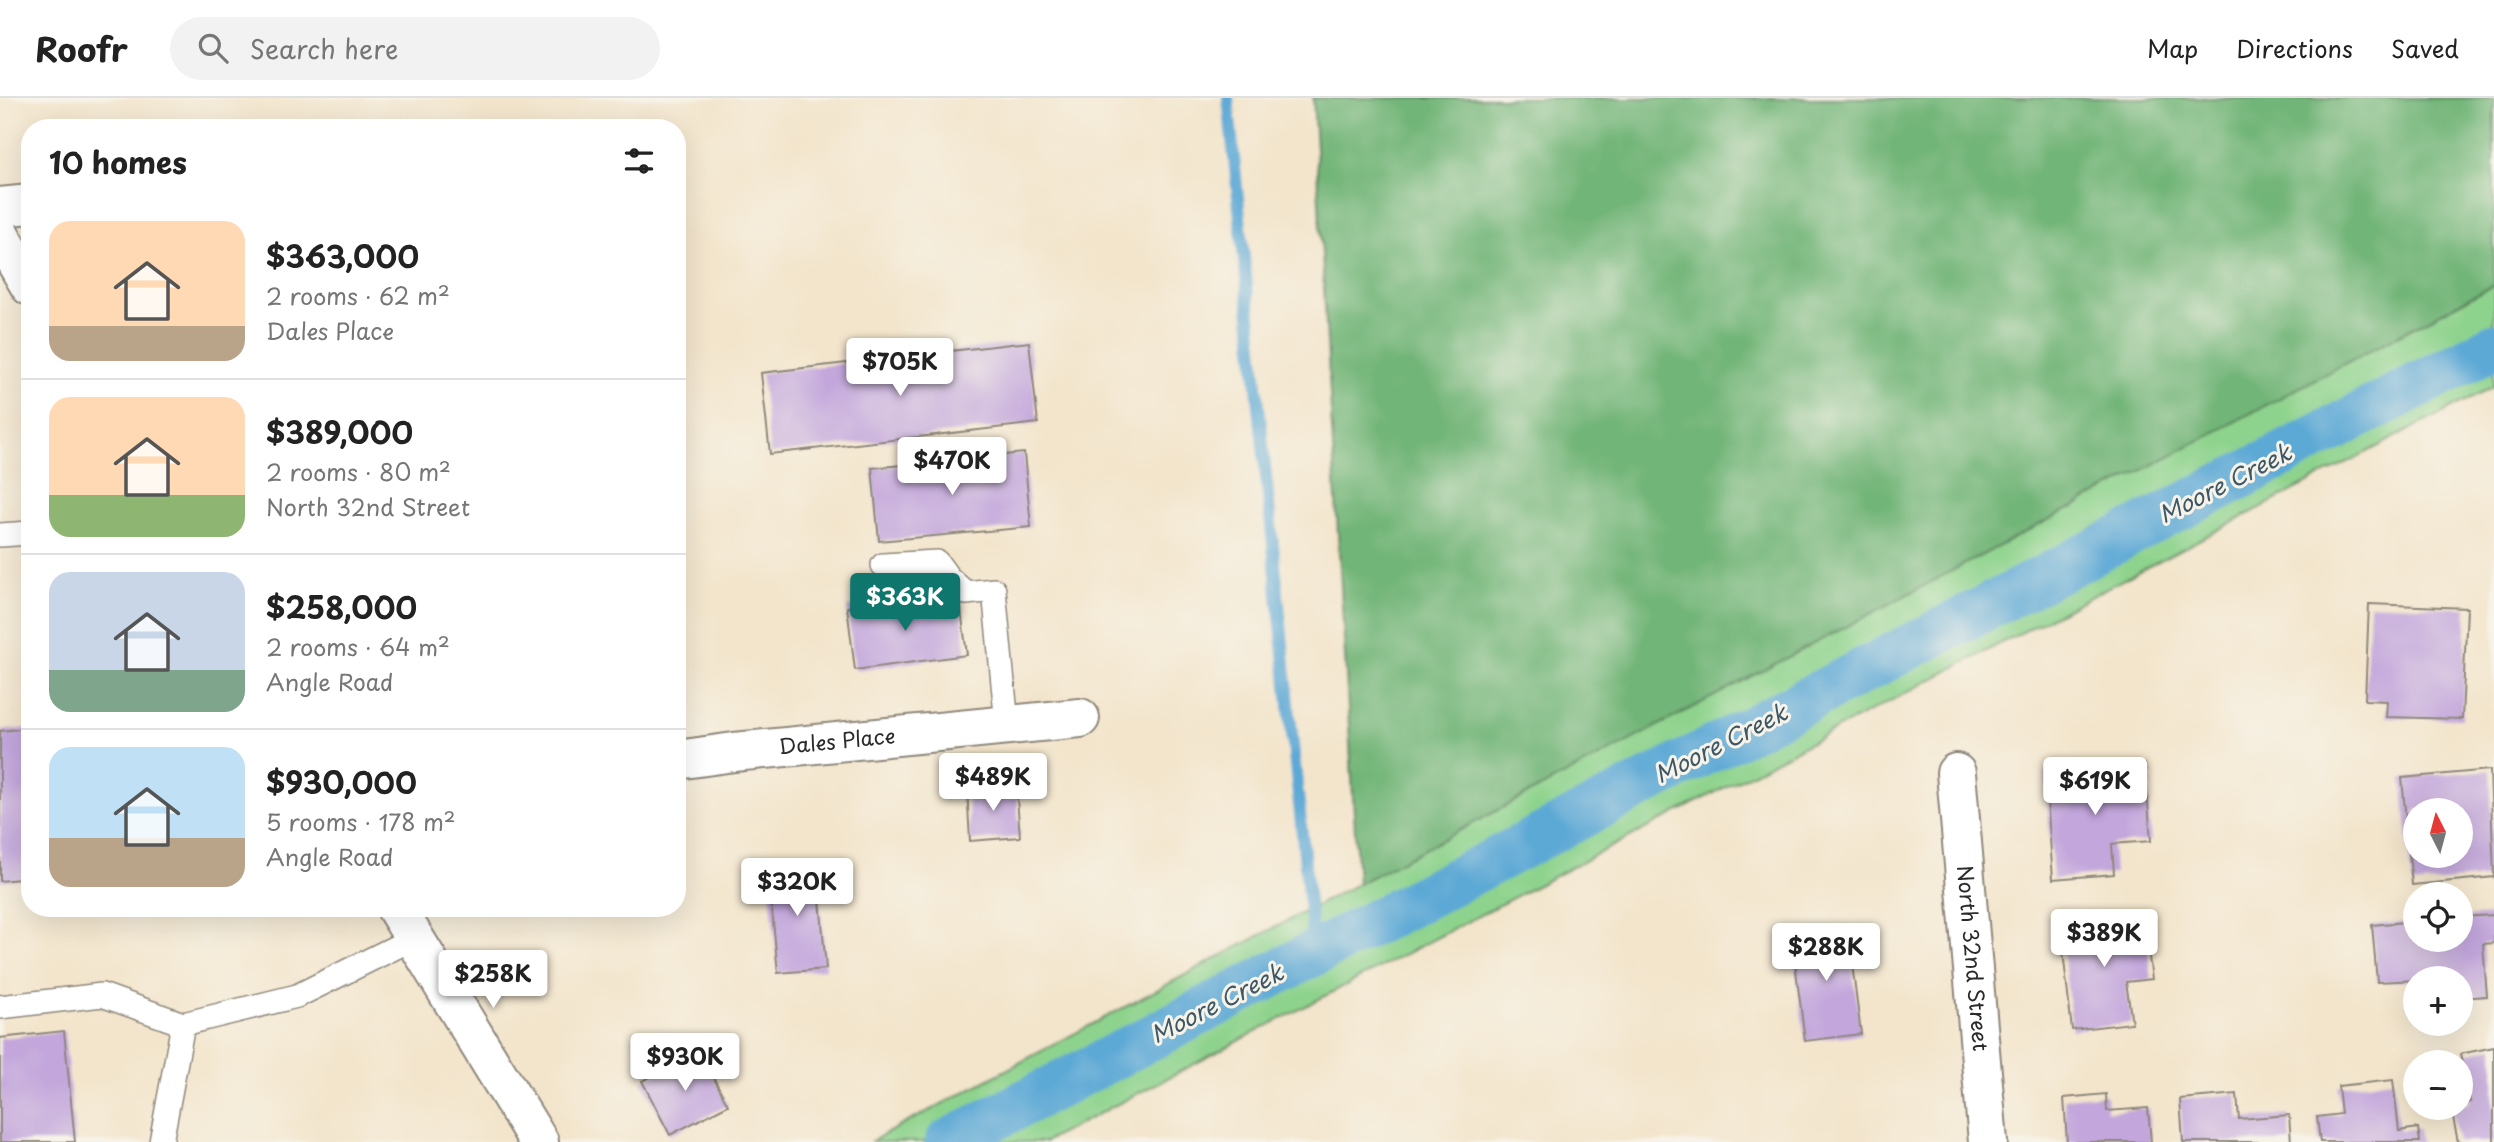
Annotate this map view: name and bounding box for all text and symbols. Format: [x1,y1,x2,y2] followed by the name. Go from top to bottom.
[170,17,660,80] search box
[35,23,128,73] text: Roofr
[194,29,232,67] icon: search
[250,29,398,68] text: Search here
[2147,30,2198,66] text: Map
[2236,30,2353,66] text: Directions
[2391,30,2459,66] text: Saved
[49,139,187,184] text: 10 homes
[620,142,658,180] icon: filters
[266,233,419,278] text: $363,000
[105,249,189,333] icon: home
[266,278,450,313] text: 2 rooms · 62 m²
[266,313,394,348] text: Dales Place
[851,338,949,398] pin: $705K
[862,343,938,378] text: $705K
[266,409,413,454] text: $389,000
[105,425,189,509] icon: home
[2152,434,2298,531] water label: Moore Creek
[903,438,1001,497] pin: $470K
[913,442,991,477] text: $470K
[266,454,451,489] text: 2 rooms · 80 m²
[266,489,470,524] text: North 32nd Street
[856,574,954,633] pin: $363K
[866,578,944,613] text: $363K
[266,584,417,629] text: $258,000
[105,600,189,684] icon: home
[266,629,450,664] text: 2 rooms · 64 m²
[266,664,394,699] text: Angle Road
[1648,694,1794,791] water label: Moore Creek
[777,718,896,762] street label: Dales Place
[944,754,1042,813] pin: $489K
[955,758,1031,793] text: $489K
[2046,758,2144,817] pin: $619K
[266,759,417,804] text: $930,000
[2059,762,2131,797] text: $619K
[105,775,189,859] icon: home
[2403,798,2473,868] north arrow
[2403,798,2473,1120] map controls
[266,804,456,839] text: 5 rooms · 178 m²
[266,839,394,874] text: Angle Road
[748,858,846,918] pin: $320K
[757,863,837,898] text: $320K
[1950,864,1998,1052] street label: North 32nd Street
[2403,882,2473,952] button: locate
[2055,910,2153,969] pin: $389K
[2067,914,2141,949] text: $389K
[1777,924,1875,983] pin: $288K
[1788,928,1864,963] text: $288K
[444,950,542,1010] pin: $258K
[1144,954,1290,1051] water label: Moore Creek
[454,955,532,990] text: $258K
[2403,966,2473,1036] button: +
[636,1034,734,1093] pin: $930K
[646,1038,724,1073] text: $930K
[2403,1050,2473,1120] button: −

